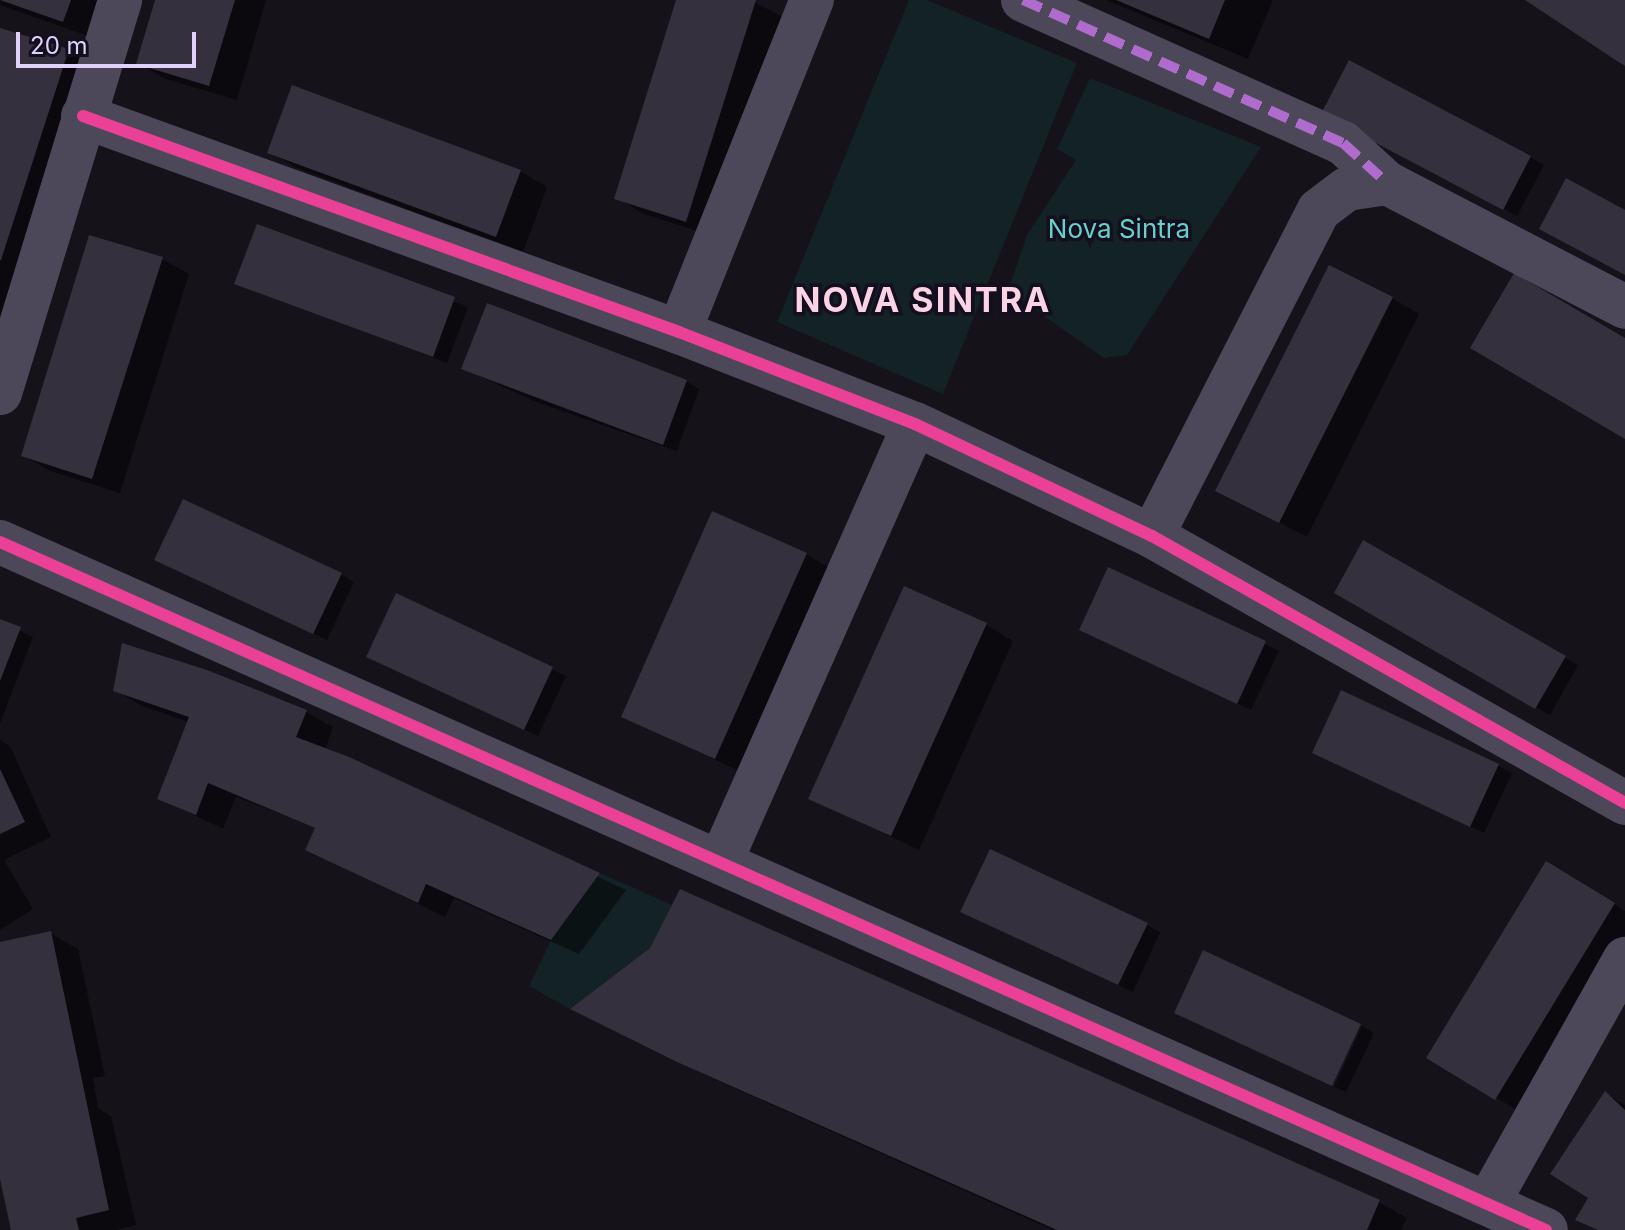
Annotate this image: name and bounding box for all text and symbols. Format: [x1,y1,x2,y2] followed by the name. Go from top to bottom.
[20,16,200,66] scale bar
[30,31,88,60] text: 20 m
[1048,213,1190,245] park label: Nova Sintra
[794,280,1052,320] district label: NOVA SINTRA

